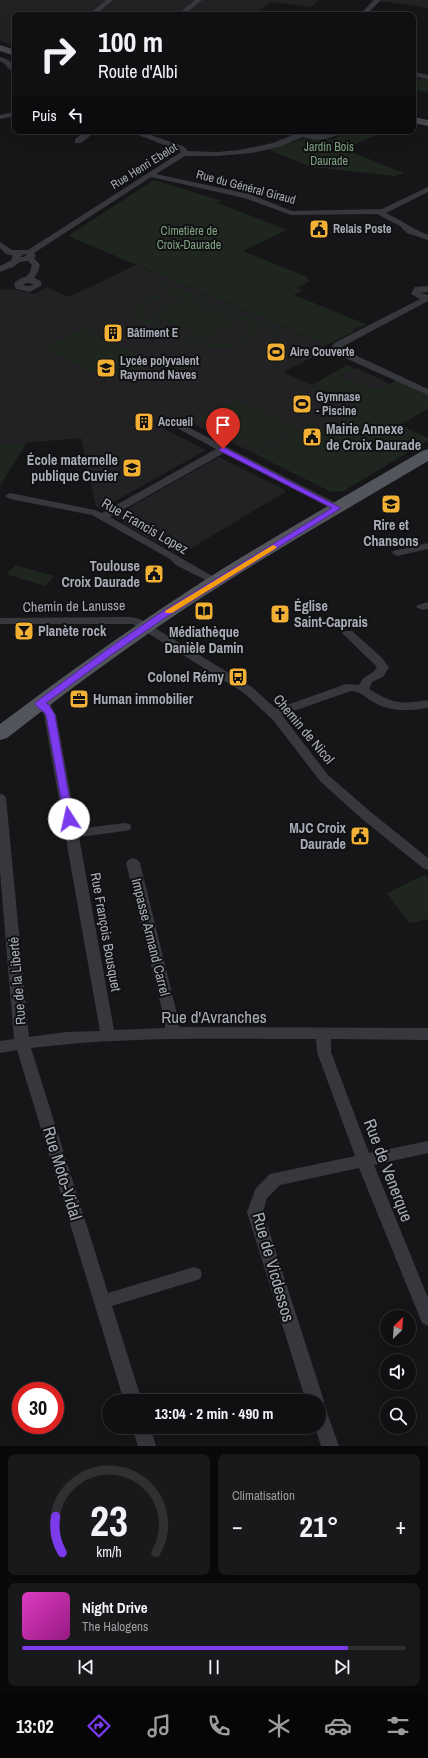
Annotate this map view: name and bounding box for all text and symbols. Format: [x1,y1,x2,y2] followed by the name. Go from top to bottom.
[98,23,163,61] text: 100 m
[32,28,84,80] icon: right
[98,59,178,84] text: Route d'Albi
[65,104,87,126] icon: left
[32,105,57,126] text: Puis
[108,139,180,193] street label: Rue Henri Ebelot
[304,139,354,169] park label: Jardin Bois Daurade
[195,166,297,208] street label: Rue du Général Giraud
[308,218,330,240] public building icon: Relais Poste
[333,221,392,237] place label: Relais Poste
[157,223,221,253] park label: Cimetière de Croix-Daurade
[102,322,124,344] building icon: Bâtiment E
[127,325,179,341] place label: Bâtiment E
[265,341,287,363] sports icon: Aire Couverte
[290,344,355,360] place label: Aire Couverte
[120,353,200,383] place label: Lycée polyvalent Raymond Naves
[95,357,117,379] school or university icon: Lycée polyvalent Raymond Naves
[316,389,361,419] place label: Gymnase - Piscine
[291,393,313,415] sports icon: Gymnase - Piscine
[206,408,240,449] pin
[133,411,155,433] building icon: Accueil
[158,414,193,430] place label: Accueil
[212,414,234,436] icon: arrive
[326,420,421,454] place label: Mairie Annexe de Croix Daurade
[301,426,323,448] public building icon: Mairie Annexe de Croix Daurade
[27,451,119,485] place label: École maternelle publique Cuvier
[121,457,143,479] school or university icon: École maternelle publique Cuvier
[380,493,402,515] school or university icon: Rire et Chansons
[98,494,192,558] street label: Rue Francis Lopez
[363,516,419,550] place label: Rire et Chansons
[62,557,140,591] place label: Toulouse Croix Daurade
[143,563,165,585] public building icon: Toulouse Croix Daurade
[22,596,126,616] street label: Chemin de Lanusse
[294,597,368,631] place label: Église Saint-Caprais
[193,600,215,622] library icon: Médiathèque Danièle Damin
[269,603,291,625] church icon: Église Saint-Caprais
[13,620,35,642] bar icon: Planète rock
[38,622,107,640] place label: Planète rock
[164,623,244,657] place label: Médiathèque Danièle Damin
[227,666,249,688] bus stop icon: Colonel Rémy
[147,668,225,686] place label: Colonel Rémy
[68,688,90,710] office icon: Human immobilier
[93,690,194,708] place label: Human immobilier
[270,690,338,768] street label: Chemin de Nicol
[48,798,90,840] position arrow
[289,819,347,853] place label: MJC Croix Daurade
[349,825,371,847] public building icon: MJC Croix Daurade
[87,871,125,993] street label: Rue François Bousquet
[128,876,174,998] street label: Impasse Armand Carrel
[4,936,30,1026] street label: Rue de la Liberté
[161,1005,267,1028] street label: Rue d'Avranches
[359,1115,419,1225] street label: Rue de Venerque
[38,1123,88,1223] street label: Rue Moto-Vidal
[247,1210,301,1324] street label: Rue de Vicdessos
[380,1310,416,1346] north arrow
[380,1310,416,1434] map controls
[380,1354,416,1390] button: sound
[12,1382,64,1434] speed limit sign: 30
[380,1398,416,1434] button: search
[155,1403,273,1424] text: 13:04 · 2 min · 490 m
[232,1487,295,1504] text: Climatisation
[90,1492,128,1548] text: 23
[299,1506,339,1546] text: 21°
[232,1511,243,1541] text: −
[395,1511,406,1541] text: +
[96,1541,122,1560] text: km/h
[82,1597,148,1618] text: Night Drive
[82,1618,148,1635] text: The Halogens
[75,1656,97,1678] icon: previous
[203,1656,225,1678] icon: pause
[331,1656,353,1678] icon: next
[85,1712,113,1740] icon: directions
[145,1712,173,1740] icon: music
[205,1712,233,1740] icon: phone
[265,1712,293,1740] icon: climate
[324,1712,352,1740] icon: car
[384,1712,412,1740] icon: filters
[16,1714,54,1739] text: 13:02

